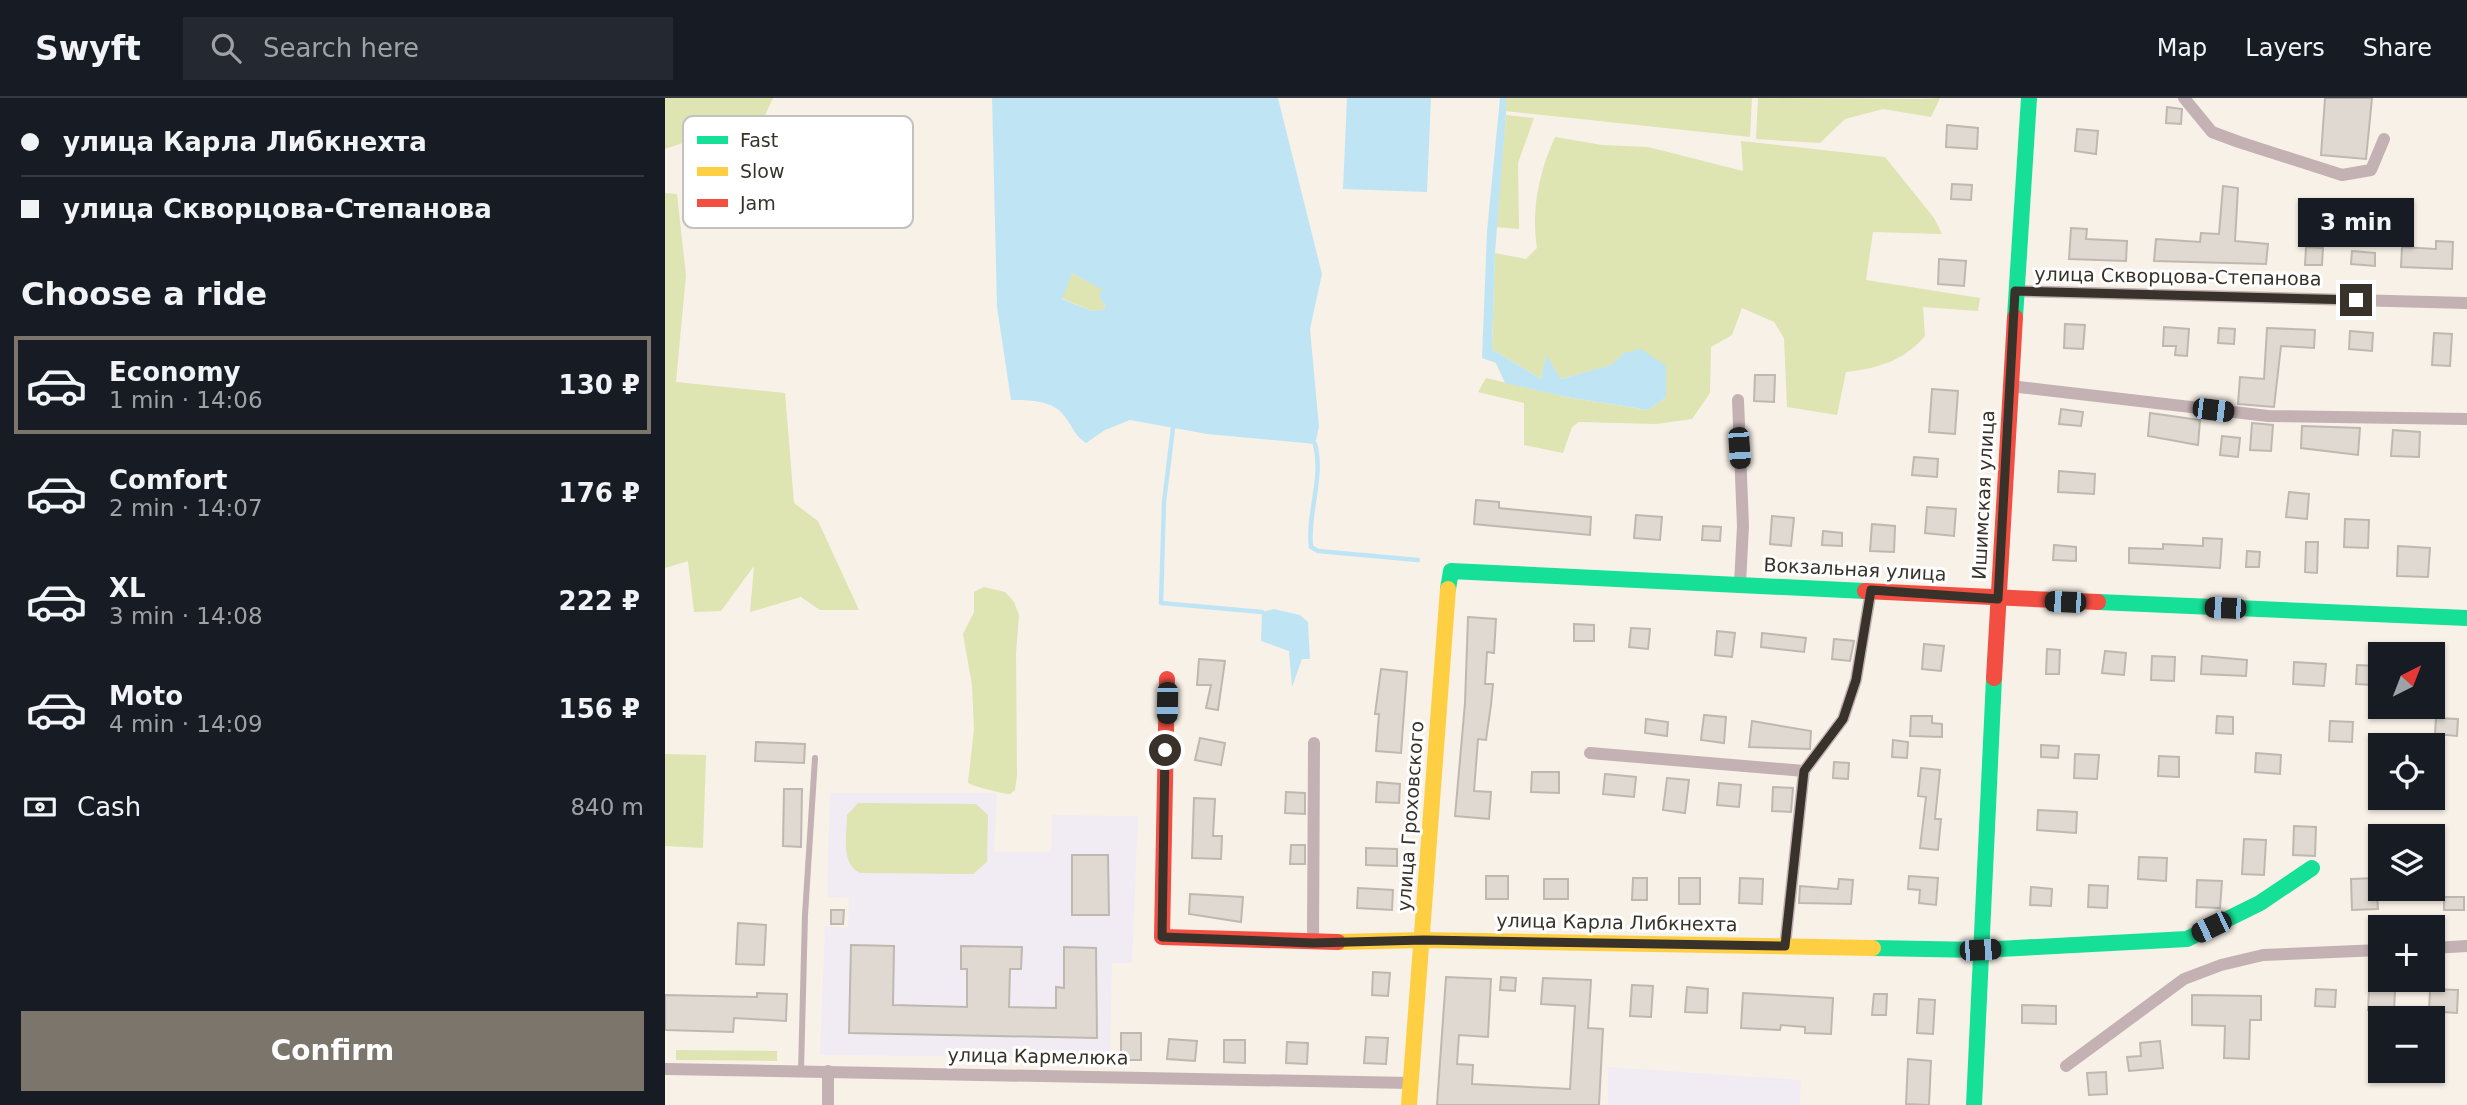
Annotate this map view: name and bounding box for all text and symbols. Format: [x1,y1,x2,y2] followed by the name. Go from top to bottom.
[183,17,673,80] search box
[35,29,141,68] text: Swyft
[207,29,245,67] icon: search
[263,33,419,63] text: Search here
[2157,34,2207,62] text: Map
[2245,34,2325,62] text: Layers
[2363,34,2432,62] text: Share
[683,116,913,228] legend
[63,127,427,157] text: улица Карла Либкнехта
[740,129,778,151] text: Fast
[740,160,785,182] text: Slow
[739,192,776,214] text: Jam
[63,194,492,224] text: улица Скворцова-Степанова
[2298,198,2414,248] callout: 3 min
[2320,209,2392,235] text: 3 min
[2034,262,2322,290] street label: улица Скворцова-Степанова
[21,275,267,313] text: Choose a ride
[2340,284,2372,316] route end
[25,354,88,417] icon: car
[109,357,240,387] text: Economy
[559,370,640,400] text: 130 ₽
[109,387,263,413] text: 1 min · 14:06
[2191,397,2236,423] car
[1968,410,1998,580] street label: Ишимская улица
[1728,426,1751,470] car
[25,462,88,525] icon: car
[109,465,227,495] text: Comfort
[559,478,640,508] text: 176 ₽
[109,495,263,521] text: 2 min · 14:07
[1763,553,1947,585] street label: Вокзальная улица
[25,570,88,633] icon: car
[109,573,146,603] text: XL
[559,586,640,616] text: 222 ₽
[2044,591,2087,613] car
[2204,597,2247,619] car
[109,603,263,629] text: 3 min · 14:08
[2368,642,2445,719] north arrow
[2368,642,2445,1083] map controls
[25,678,88,741] icon: car
[109,681,183,711] text: Moto
[1157,682,1178,724] car
[559,694,640,724] text: 156 ₽
[109,711,263,737] text: 4 min · 14:09
[1392,720,1428,912] street label: улица Гроховского
[2368,733,2445,810] button: locate
[1149,734,1181,766] route start
[21,788,59,826] icon: cash
[77,792,141,822] text: Cash
[570,794,644,820] text: 840 m
[2368,824,2445,901] button: layers
[2188,908,2235,946] car
[1496,909,1738,935] street label: улица Карла Либкнехта
[2368,915,2445,992] button: +
[1959,938,2002,962] car
[2368,1006,2445,1083] button: −
[21,1011,644,1091] button: Confirm
[947,1043,1129,1069] street label: улица Кармелюка

